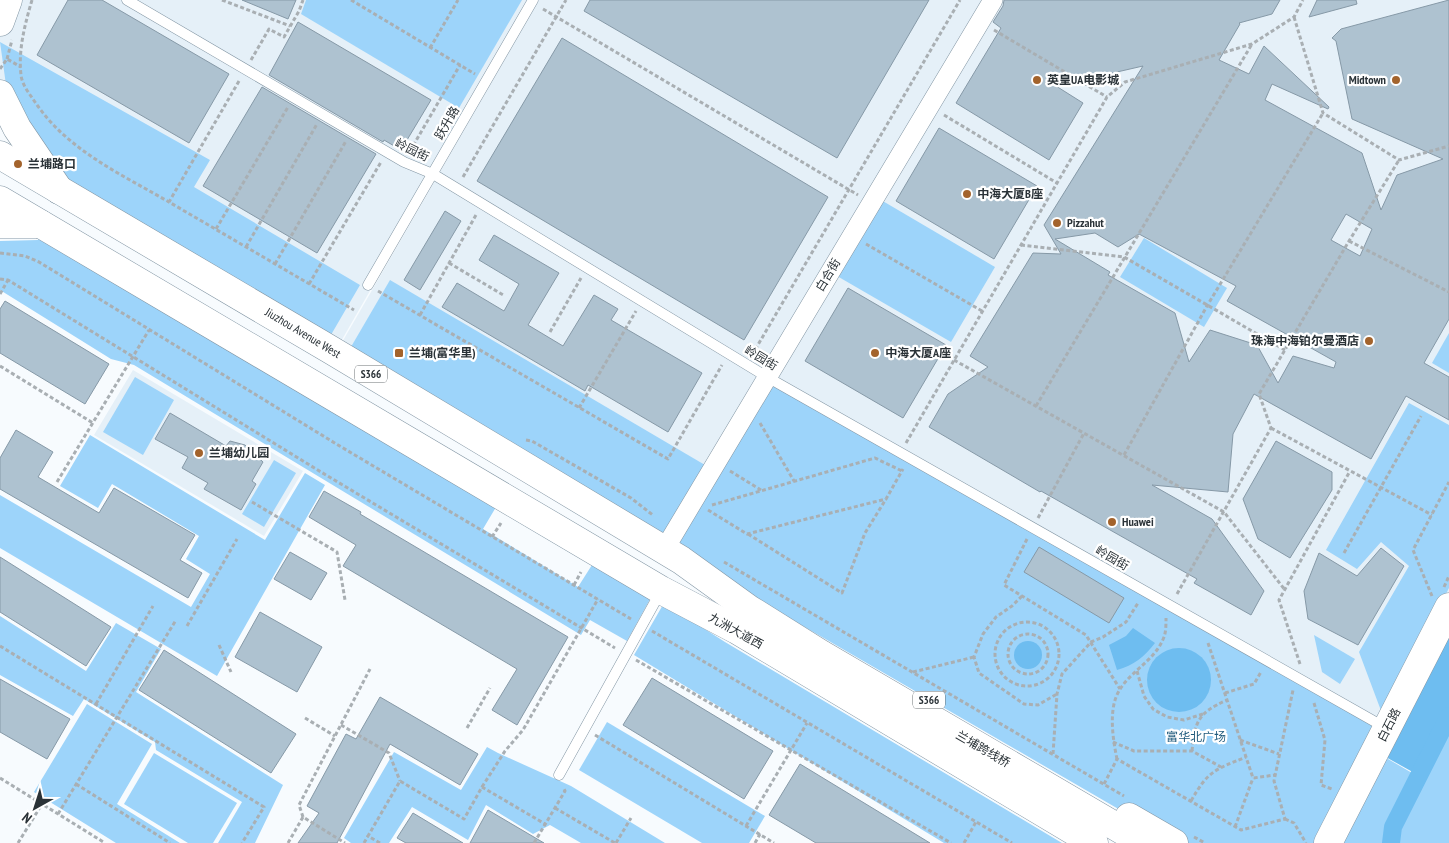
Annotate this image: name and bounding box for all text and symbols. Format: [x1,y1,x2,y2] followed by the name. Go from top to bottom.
[1047,72,1119,87] place label: 英皇UA电影城
[1349,72,1386,87] place label: Midtown
[1031,74,1043,86] marker: 英皇UA电影城
[1390,74,1402,86] marker: Midtown
[431,103,462,142] street label: 跃升路
[393,135,432,164] street label: 岭园街
[28,156,76,171] place label: 兰埔路口
[12,158,24,170] marker: 兰埔路口
[977,186,1043,201] place label: 中海大厦B座
[961,188,973,200] marker: 中海大厦B座
[1067,215,1104,230] place label: Pizzahut
[1051,217,1063,229] marker: Pizzahut
[812,255,843,294] street label: 白合街
[262,304,344,361] street label: Jiuzhou Avenue West
[1251,333,1359,348] place label: 珠海中海铂尔曼酒店
[1363,335,1375,347] marker: 珠海中海铂尔曼酒店
[742,342,781,373] street label: 岭园街
[409,345,476,360] place label: 兰埔(富华里)
[885,345,951,360] place label: 中海大厦A座
[393,347,405,359] marker: 兰埔(富华里)
[869,347,881,359] marker: 中海大厦A座
[355,366,387,382] road number: S366
[209,445,269,460] place label: 兰埔幼儿园
[193,447,205,459] marker: 兰埔幼儿园
[1122,514,1154,529] place label: Huawei
[1106,516,1118,528] marker: Huawei
[1093,542,1132,573] street label: 岭园街
[706,609,766,652] street label: 九洲大道西
[913,692,945,708] road number: S366
[1374,705,1403,744] street label: 白石路
[954,727,1013,770] street label: 兰埔跨线桥
[1166,729,1226,744] park label: 富华北广场
[10,783,60,833] north arrow
[18,809,35,827] text: N

